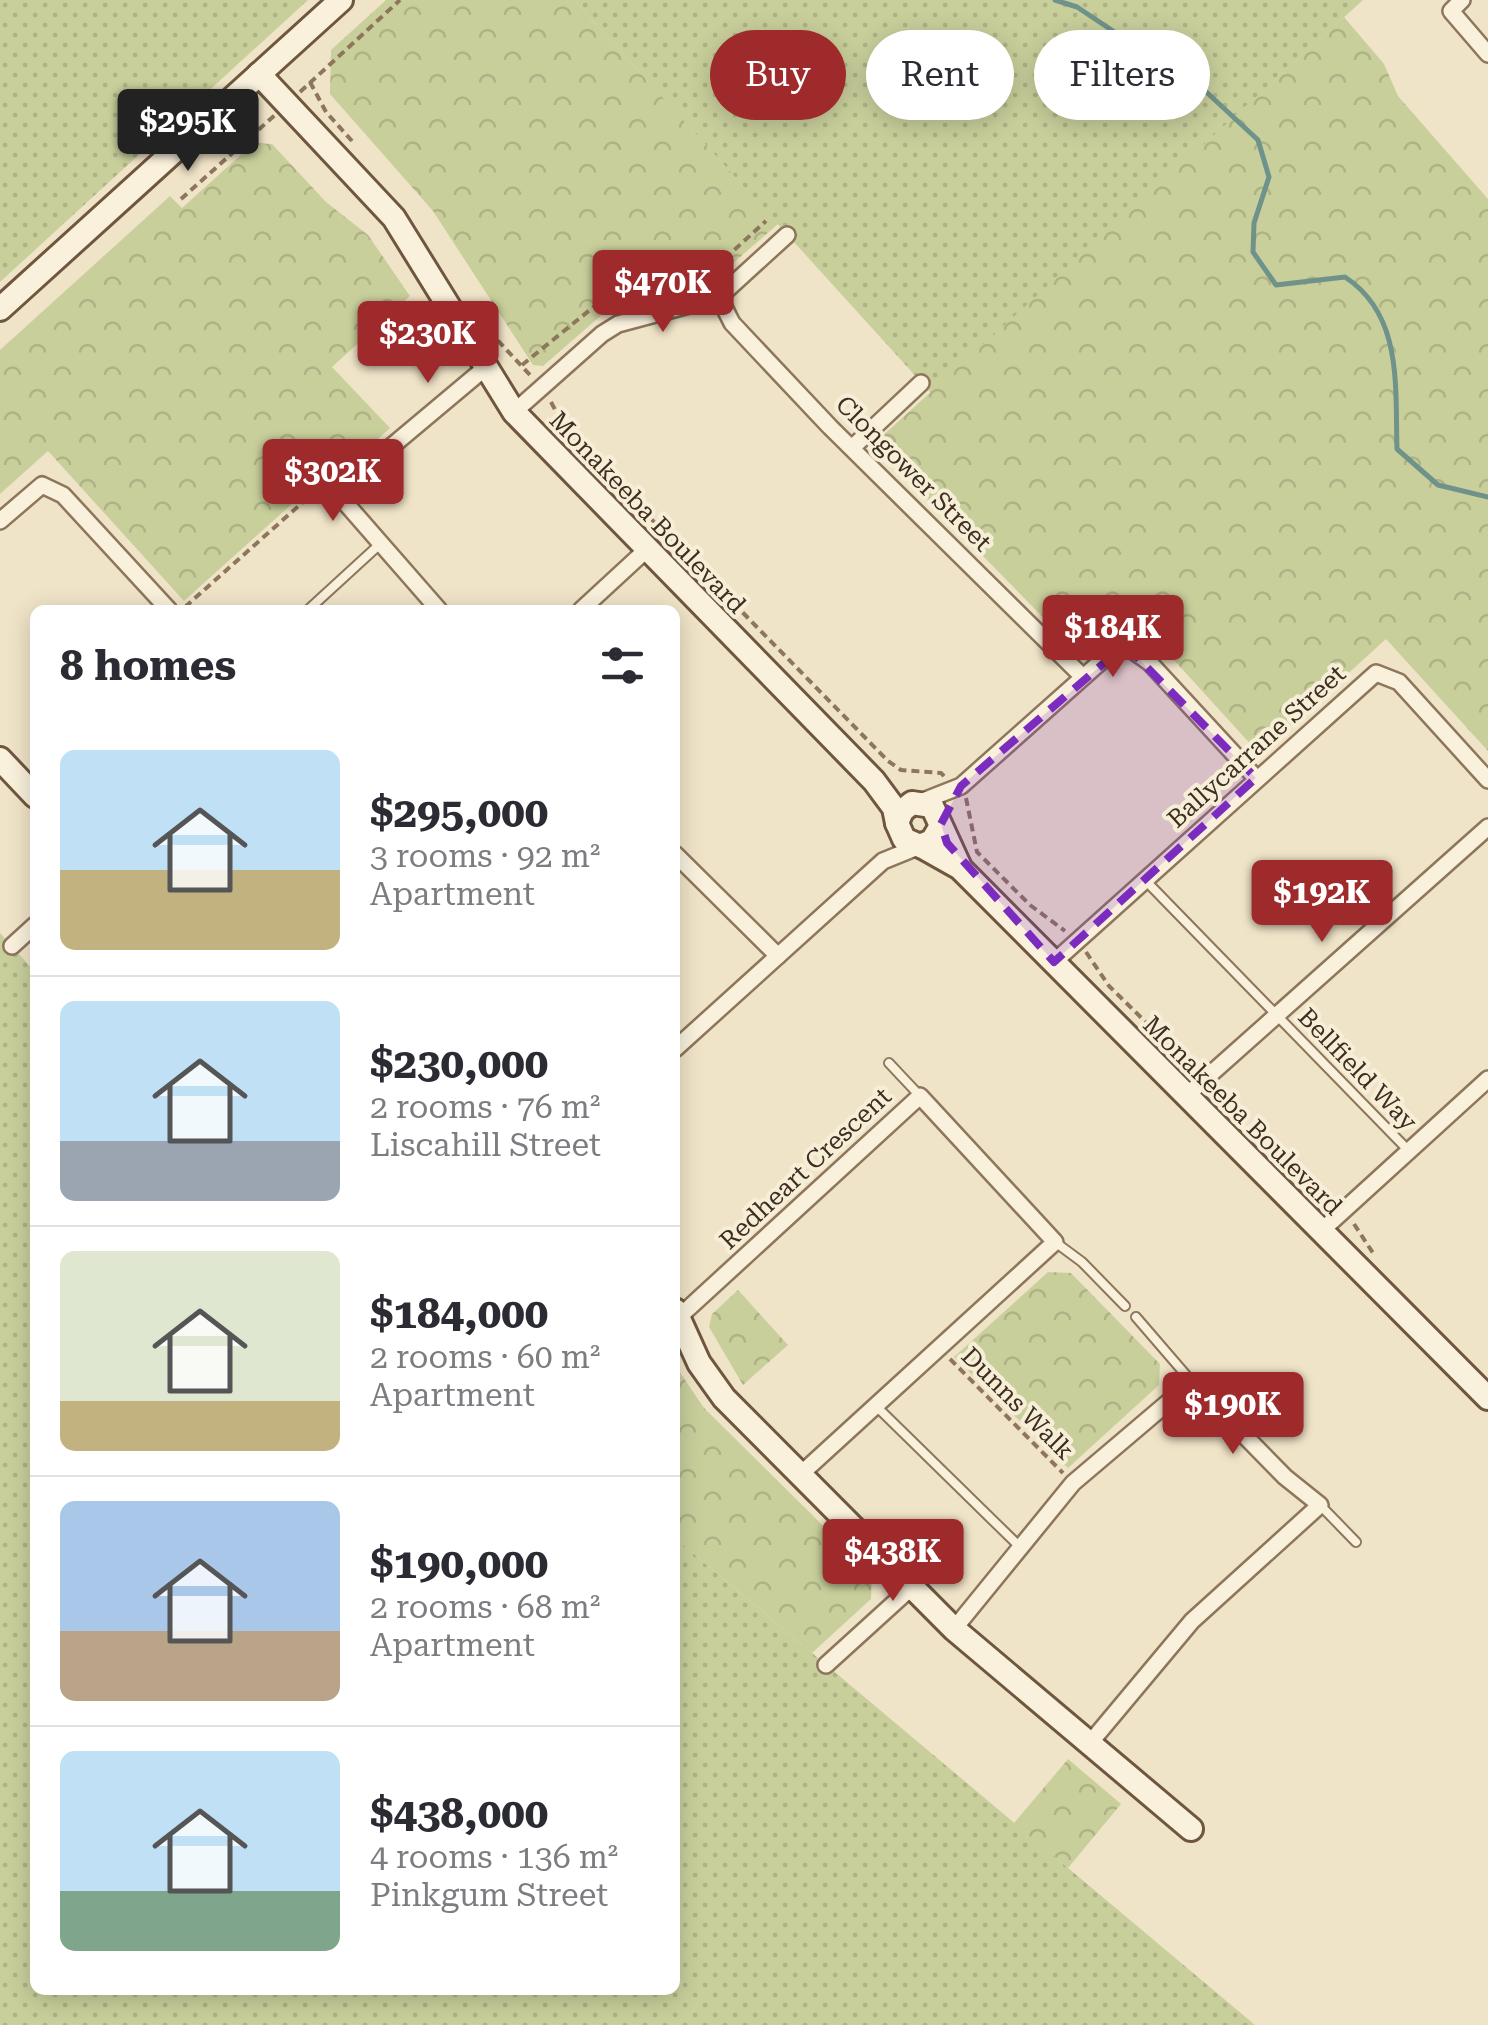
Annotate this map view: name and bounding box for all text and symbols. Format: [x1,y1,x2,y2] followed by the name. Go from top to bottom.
[710,30,846,120] chip: Buy
[866,30,1014,120] chip: Rent
[1034,30,1210,120] chip: Filters
[118,89,258,174] pin: $295K
[140,102,236,140] text: $295K
[593,250,733,335] pin: $470K
[615,263,711,301] text: $470K
[358,301,498,386] pin: $230K
[380,314,476,352] text: $230K
[830,390,997,557] street label: Clongower Street
[544,405,752,619] street label: Monakeeba Boulevard
[263,439,403,524] pin: $302K
[285,452,381,490] text: $302K
[1043,595,1183,680] pin: $184K
[1065,608,1161,646] text: $184K
[595,638,650,693] icon: filters
[60,641,236,690] text: 8 homes
[1161,659,1351,834] street label: Ballycarrane Street
[370,788,548,837] text: $295,000
[140,790,260,910] icon: home
[370,837,600,875] text: 3 rooms · 92 m²
[1252,860,1392,945] pin: $192K
[1274,873,1370,911] text: $192K
[370,875,535,913] text: Apartment
[1292,1002,1423,1136] street label: Bellfield Way
[1137,1010,1348,1221] street label: Monakeeba Boulevard
[370,1039,548,1088] text: $230,000
[140,1041,260,1161] icon: home
[714,1082,897,1255] street label: Redheart Crescent
[370,1088,600,1126] text: 2 rooms · 76 m²
[370,1126,601,1164] text: Liscahill Street
[370,1289,548,1338] text: $184,000
[140,1291,260,1411] icon: home
[370,1338,600,1376] text: 2 rooms · 60 m²
[955,1341,1080,1466] street label: Dunns Walk
[1163,1372,1303,1457] pin: $190K
[370,1376,535,1414] text: Apartment
[1185,1385,1281,1423] text: $190K
[823,1519,963,1604] pin: $438K
[845,1532,941,1570] text: $438K
[370,1539,548,1588] text: $190,000
[140,1541,260,1661] icon: home
[370,1588,600,1626] text: 2 rooms · 68 m²
[370,1626,535,1664] text: Apartment
[370,1789,548,1838] text: $438,000
[140,1791,260,1911] icon: home
[370,1838,618,1876] text: 4 rooms · 136 m²
[370,1876,608,1914] text: Pinkgum Street

